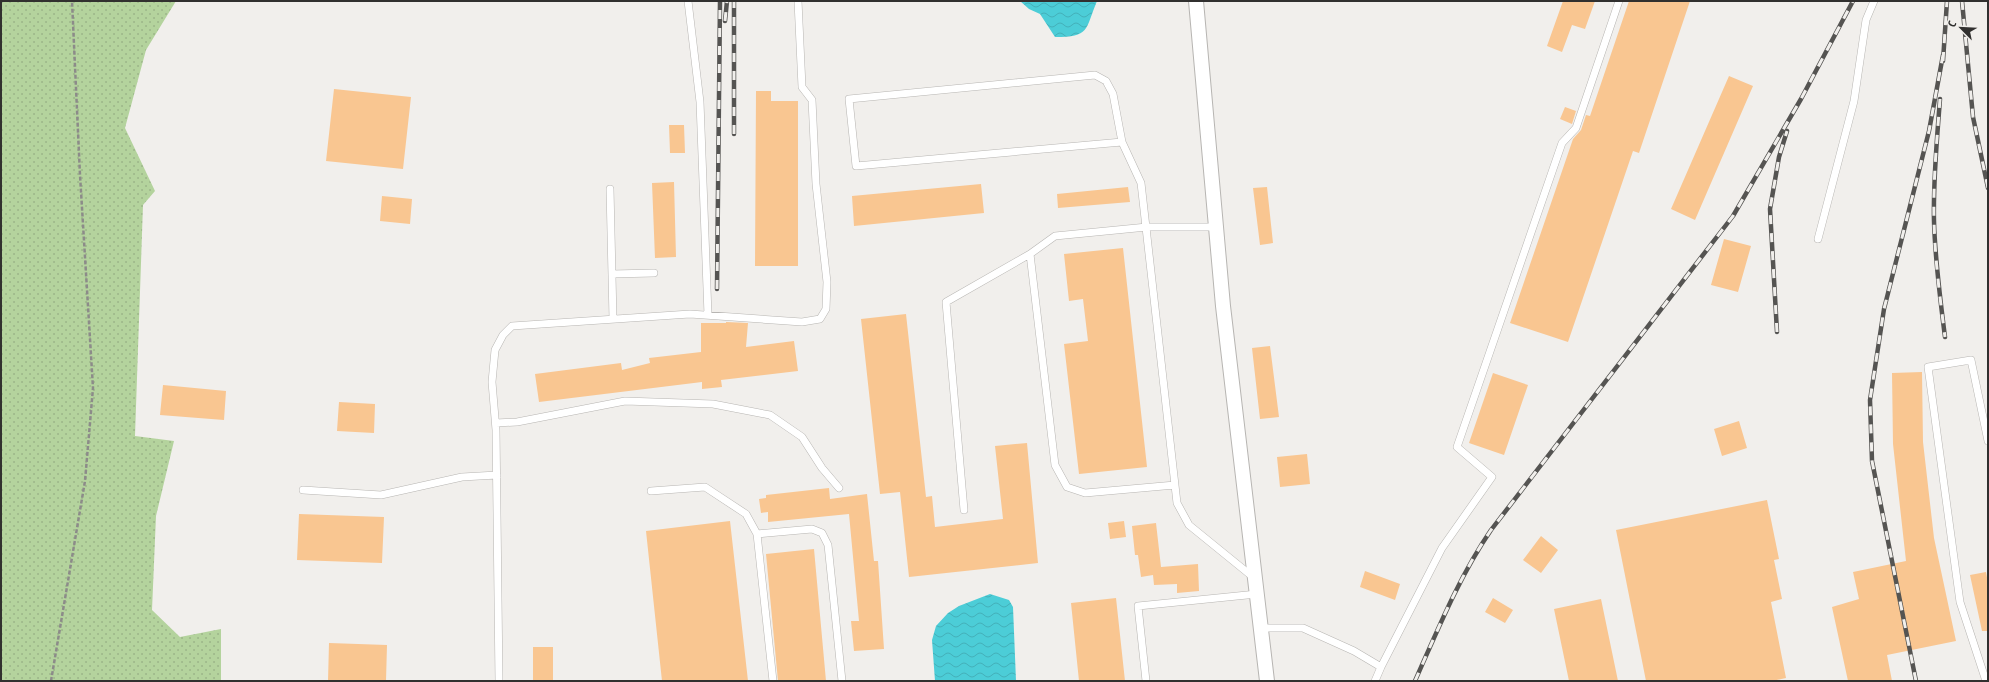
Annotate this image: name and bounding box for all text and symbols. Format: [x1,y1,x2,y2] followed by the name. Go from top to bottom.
[1941,8,1981,48] north arrow
[1944,19,1959,29] text: С

